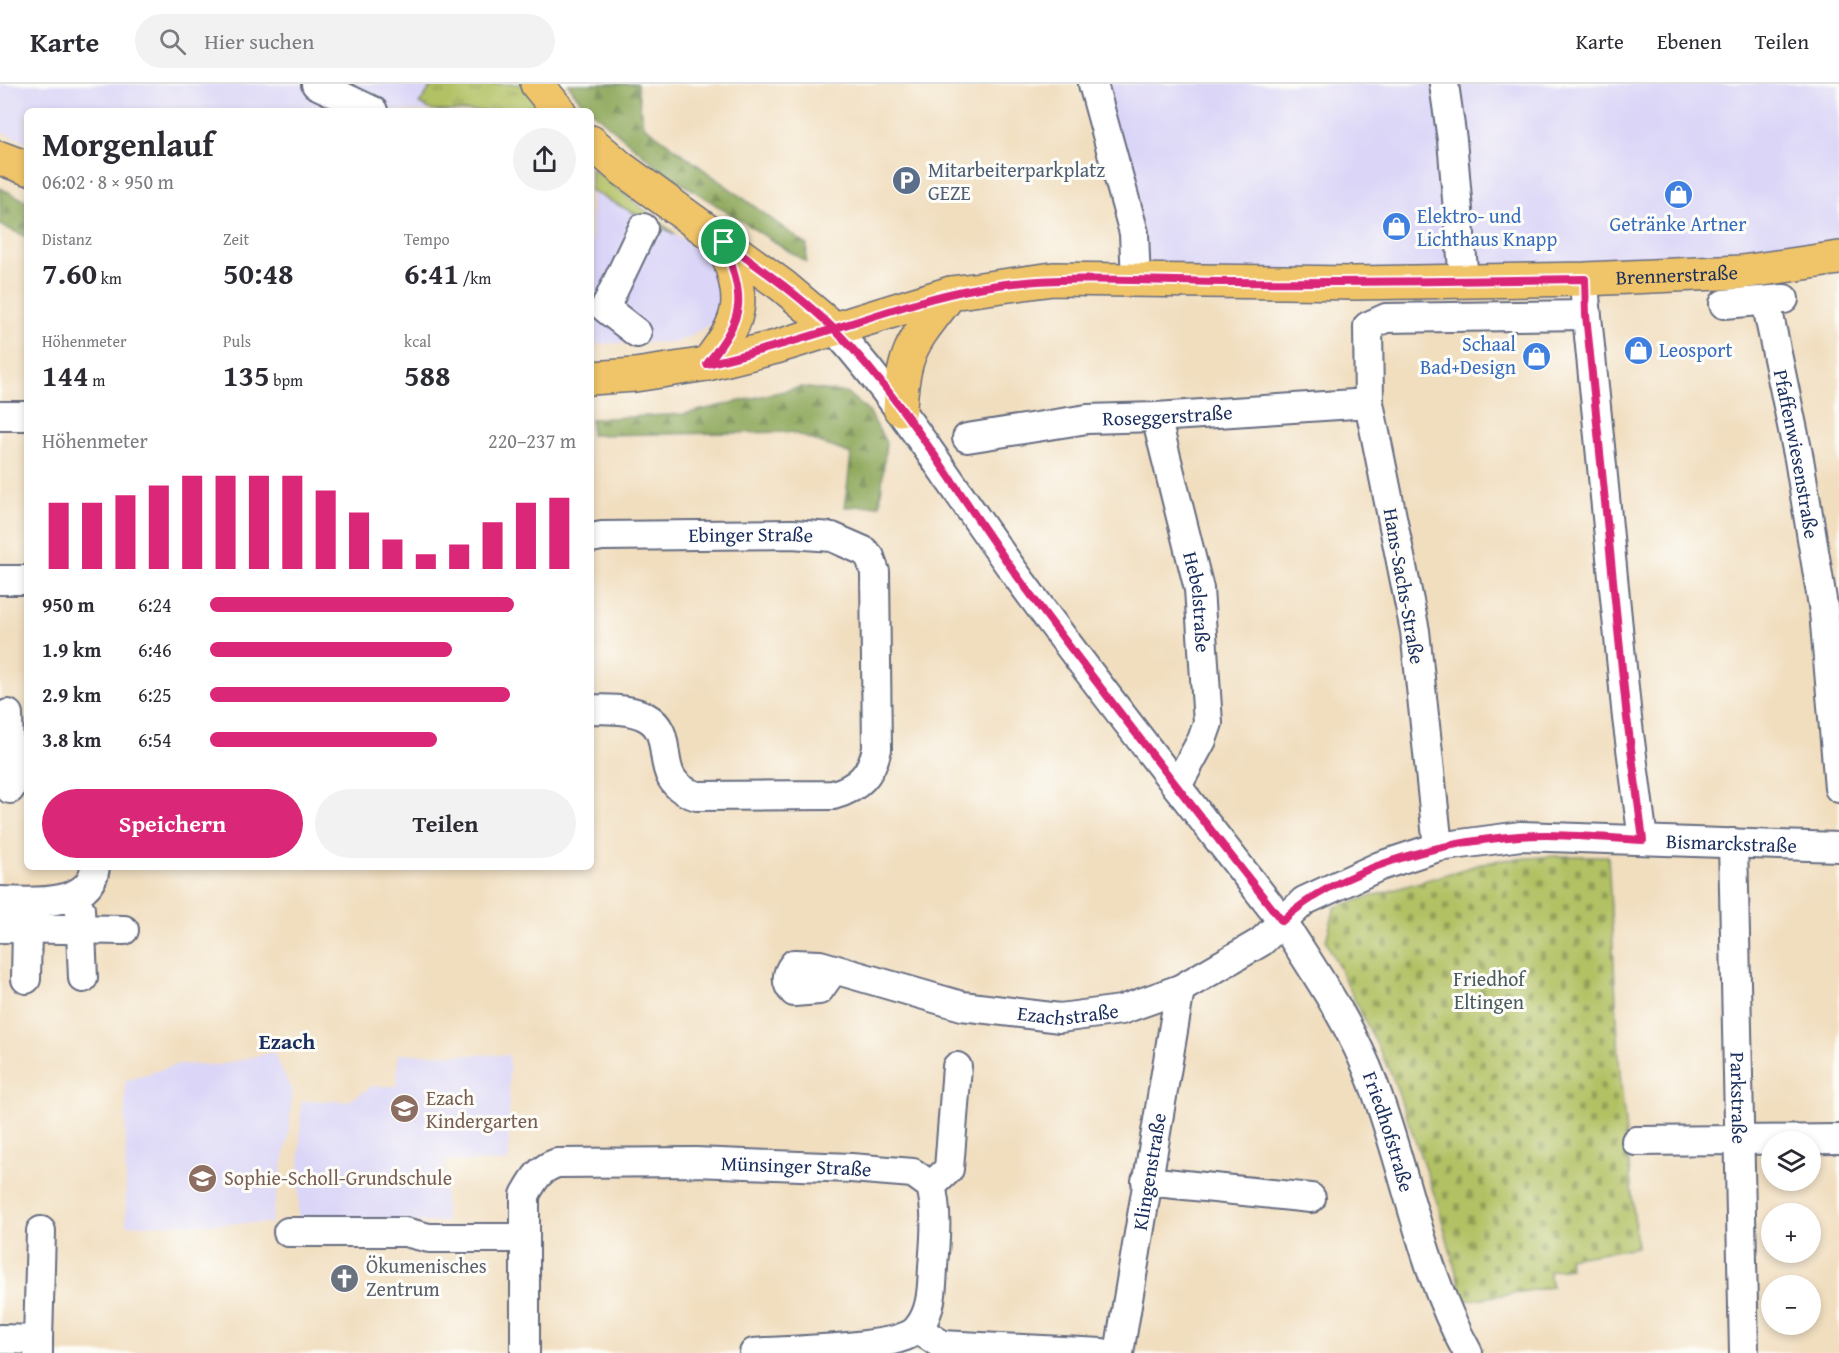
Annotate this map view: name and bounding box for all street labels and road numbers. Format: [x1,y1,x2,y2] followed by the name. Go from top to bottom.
[1615,257,1739,292] street label: Brennerstraße
[1767,367,1827,541] street label: Pfaffenwiesenstraße
[1102,397,1233,433] street label: Roseggerstraße
[1376,506,1432,666] street label: Hans-Sachs-Straße
[688,519,814,550] street label: Ebinger Straße
[1176,548,1218,653] street label: Hebelstraße
[1665,826,1797,860] street label: Bismarckstraße
[1016,995,1120,1033] street label: Ezachstraße
[1724,1051,1754,1144] street label: Parkstraße
[1356,1067,1422,1195] street label: Friedhofstraße
[1125,1111,1173,1232] street label: Klingenstraße
[720,1148,873,1184] street label: Münsinger Straße

